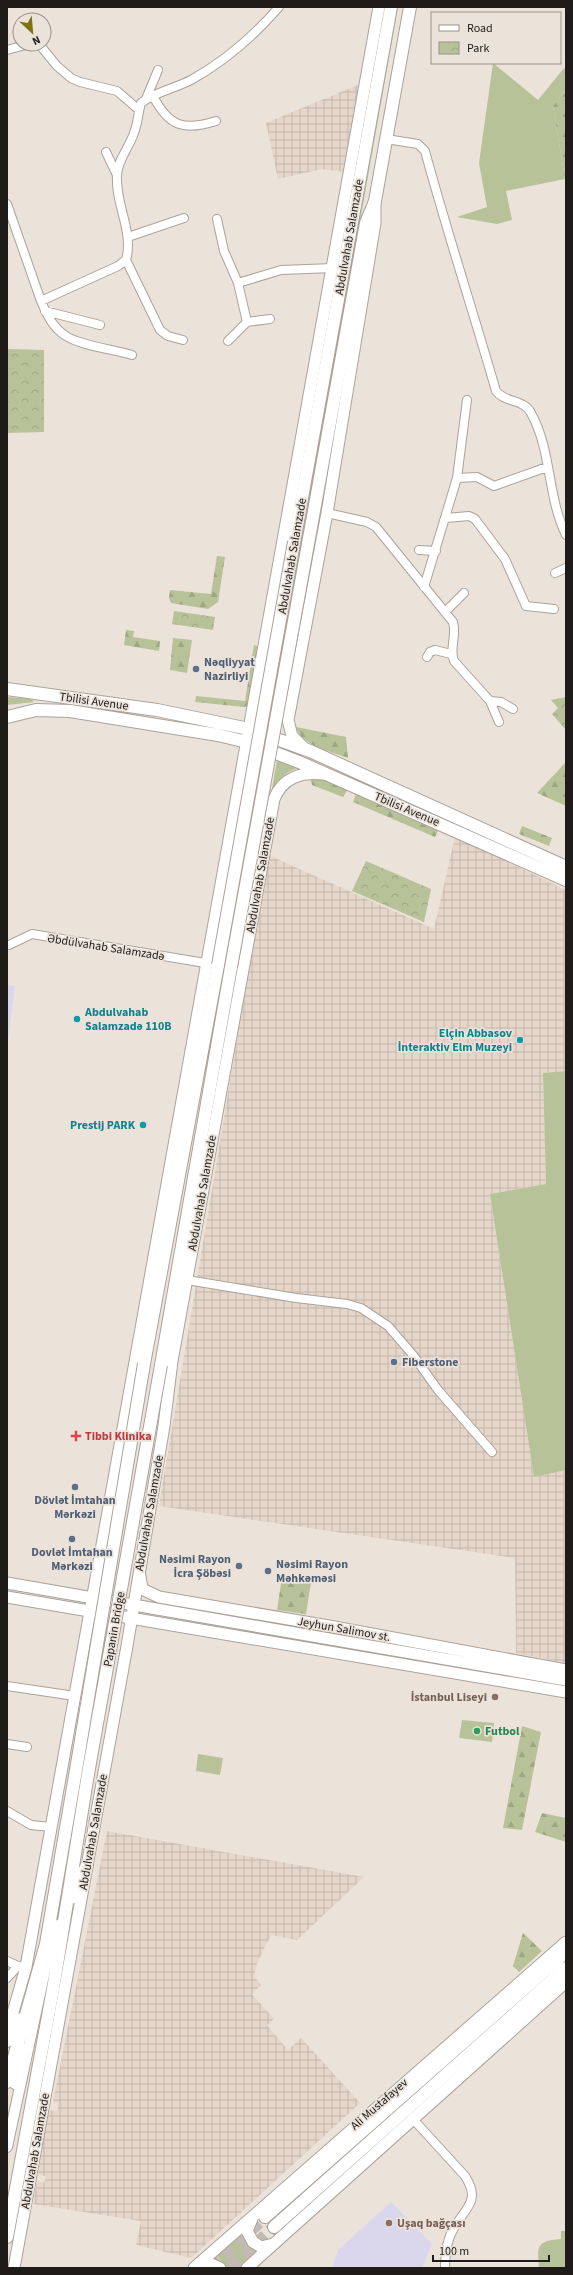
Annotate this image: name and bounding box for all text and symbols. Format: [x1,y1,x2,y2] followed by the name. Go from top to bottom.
[12,12,52,52] north arrow
[431,12,561,64] legend
[467,20,493,37] text: Road
[30,32,43,49] text: N
[467,40,489,57] text: Park
[331,178,368,296] street label: Abdulvahab Salamzade
[274,497,311,615] street label: Abdulvahab Salamzade
[204,654,255,685] place label: Nəqliyyat Nazirliyi
[191,664,201,674] marker: Nəqliyyat Nazirliyi
[58,688,130,715] street label: Tbilisi Avenue
[372,788,442,831] street label: Tbilisi Avenue
[242,816,279,934] street label: Abdulvahab Salamzade
[46,930,166,965] street label: Əbdülvahab Salamzadə
[84,1004,171,1035] place label: Abdulvahab Salamzadə 110B
[72,1014,82,1024] marker: Abdulvahab Salamzadə 110B
[398,1025,513,1056] place label: Elçin Abbasov İnteraktiv Elm Muzeyi
[515,1035,525,1045] marker: Elçin Abbasov İnteraktiv Elm Muzeyi
[70,1117,136,1134] place label: Prestij PARK
[138,1120,148,1130] marker: Prestij PARK
[184,1134,221,1252] street label: Abdulvahab Salamzade
[402,1354,459,1371] place label: Fiberstone
[389,1357,399,1367] marker: Fiberstone
[85,1428,152,1445] place label: Tibbi Klinika
[70,1430,82,1442] marker: Tibbi Klinika
[131,1454,168,1572] street label: Abdulvahab Salamzade
[70,1482,80,1492] marker: Dövlət İmtahan Mərkəzi
[34,1492,116,1523] place label: Dövlət İmtahan Mərkəzi
[67,1534,77,1544] marker: Dovlət İmtahan Mərkəzi
[31,1544,113,1575] place label: Dovlət İmtahan Mərkəzi
[159,1551,231,1582] place label: Nəsimi Rayon İcra Şöbəsi
[276,1556,348,1587] place label: Nəsimi Rayon Məhkəməsi
[234,1561,244,1571] marker: Nəsimi Rayon İcra Şöbəsi
[263,1566,273,1576] marker: Nəsimi Rayon Məhkəməsi
[100,1590,129,1668] street label: Papanin Bridge
[296,1613,392,1646] street label: Jeyhun Salimov st.
[411,1689,487,1706] place label: İstanbul Liseyi
[490,1692,500,1702] marker: İstanbul Liseyi
[485,1723,520,1740] place label: Futbol
[472,1726,482,1736] marker: Futbol
[75,1773,112,1891] street label: Abdulvahab Salamzade
[347,2074,412,2134] street label: Ali Mustafayev
[17,2092,54,2210] street label: Abdulvahab Salamzade
[397,2215,466,2232] place label: Uşaq bağçası
[384,2218,394,2228] marker: Uşaq bağçası
[433,2237,549,2263] scale bar
[439,2243,469,2260] text: 100 m

